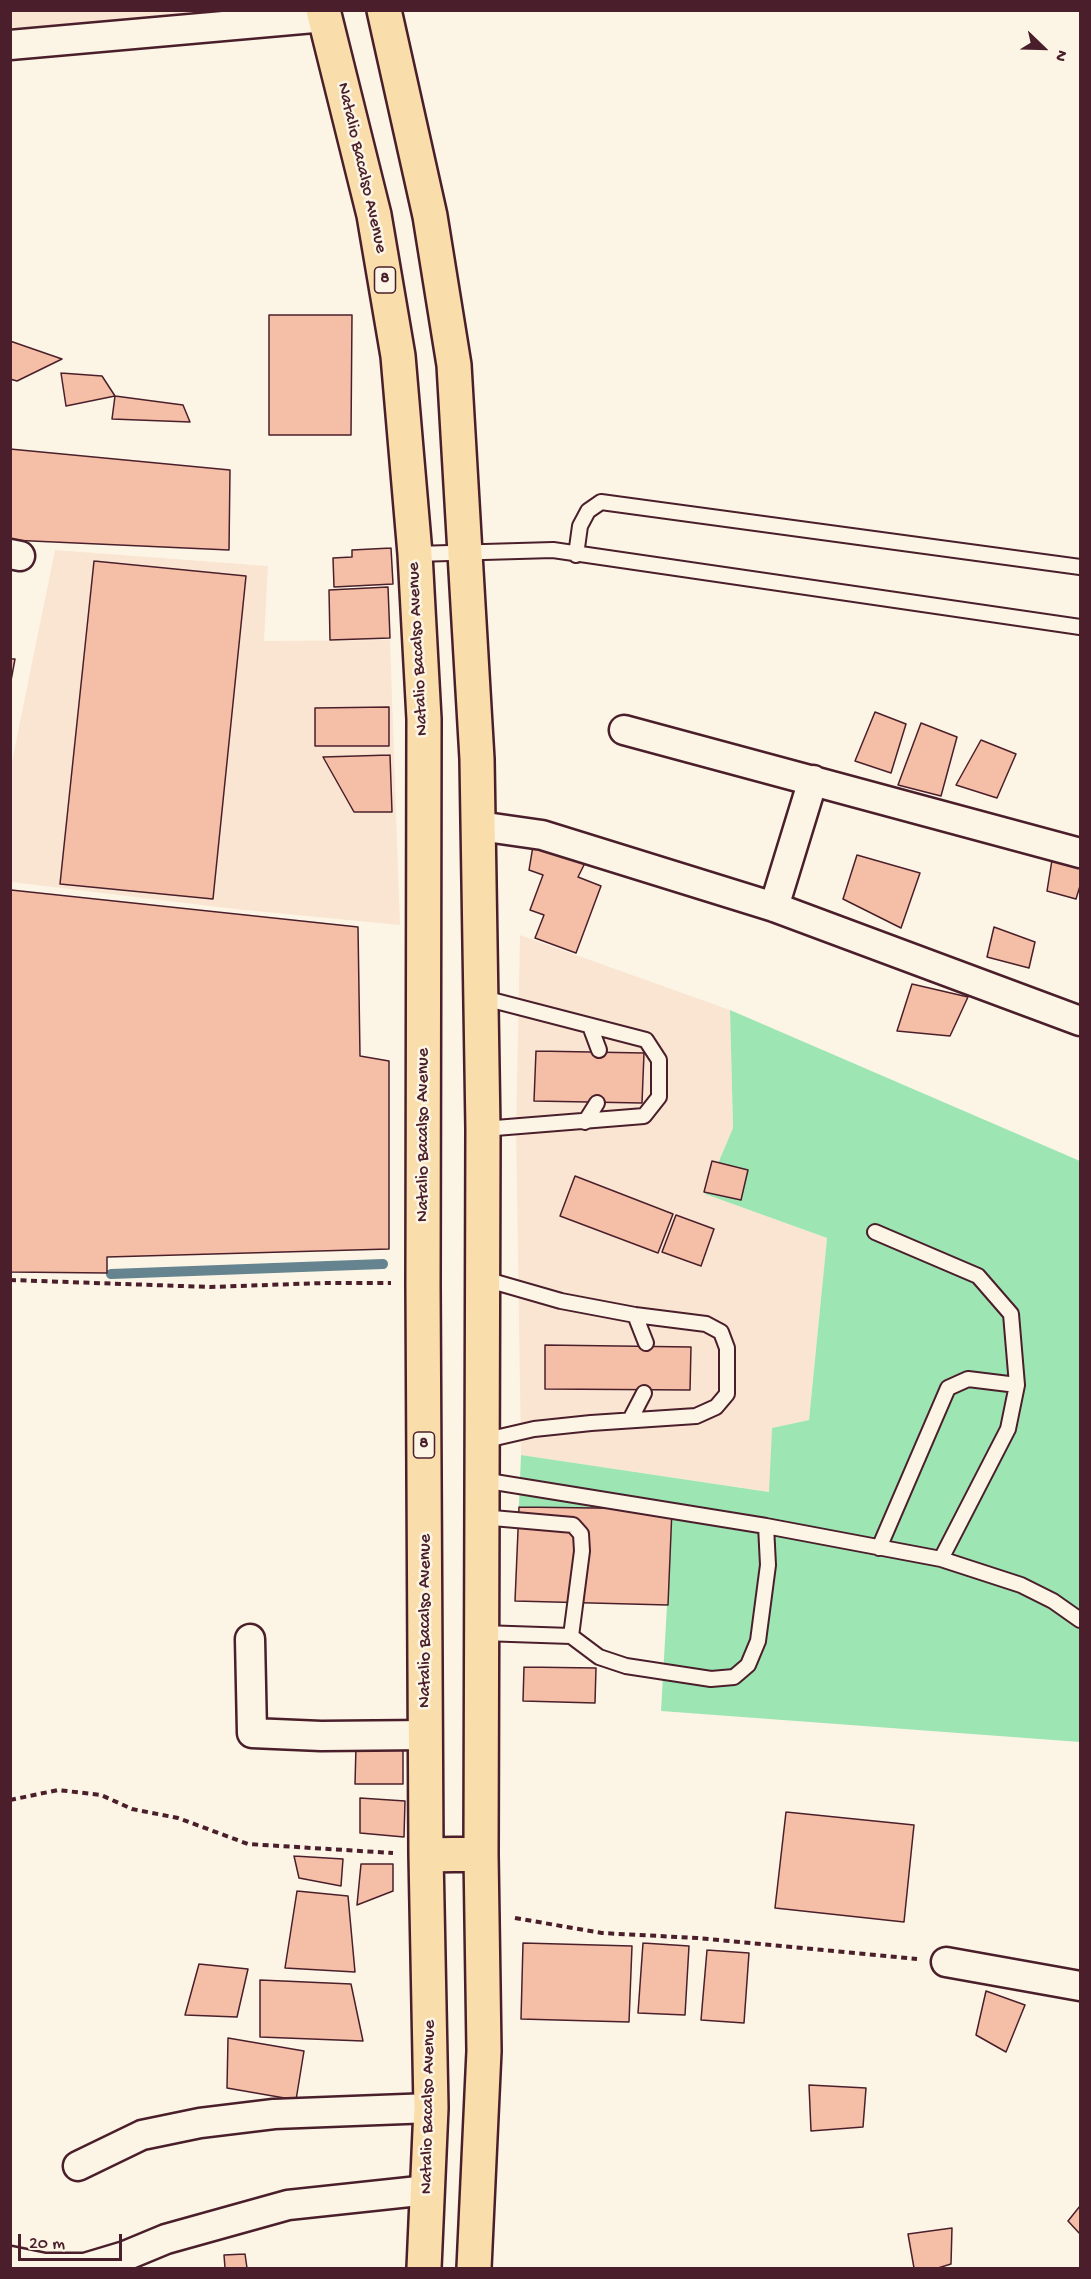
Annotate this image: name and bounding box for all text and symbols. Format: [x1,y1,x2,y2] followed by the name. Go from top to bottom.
[1013,18,1073,78] north arrow
[1049,47,1071,64] text: N
[331,81,391,255] street label: Natalio Bacalso Avenue
[374,267,396,293] road number: 8
[404,561,434,737] street label: Natalio Bacalso Avenue
[413,1048,435,1222] street label: Natalio Bacalso Avenue
[414,1432,434,1458] road number: 8
[415,1534,437,1708] street label: Natalio Bacalso Avenue
[417,2020,441,2194] street label: Natalio Bacalso Avenue
[21,2222,124,2260] scale bar
[29,2234,65,2255] text: 20 m

